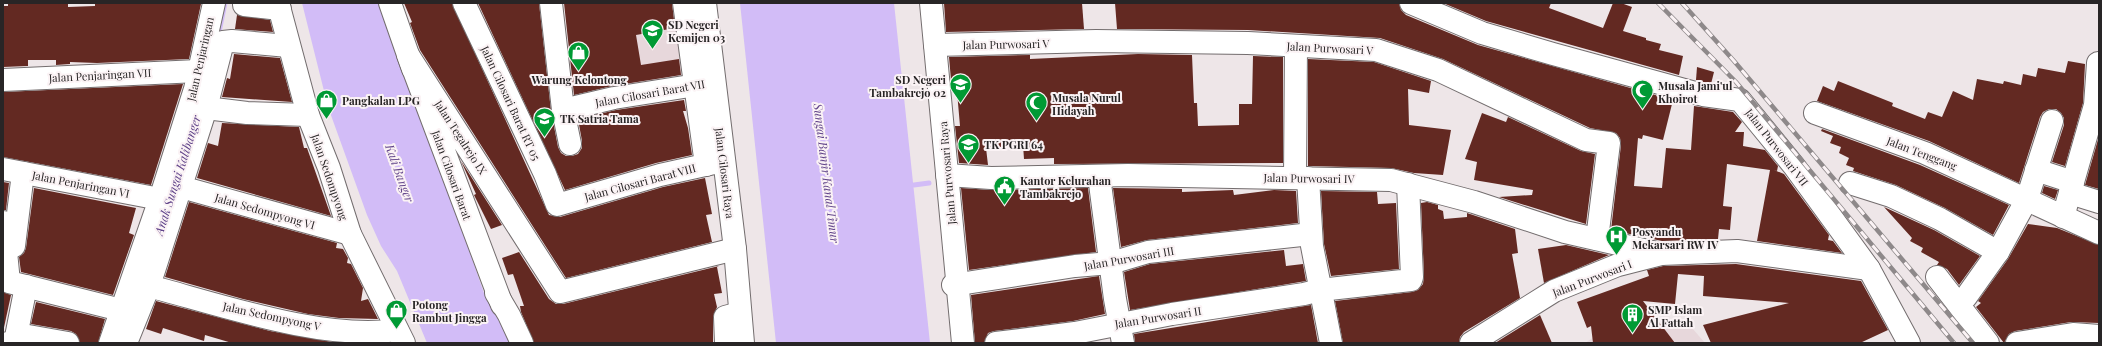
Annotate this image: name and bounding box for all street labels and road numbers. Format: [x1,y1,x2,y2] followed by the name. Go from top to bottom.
[183,15,217,104] street label: Jalan Penjaringan
[962,36,1050,52] street label: Jalan Purwosari V
[1285,38,1374,58] street label: Jalan Purwosari V
[477,42,544,163] street label: Jalan Cilosari Barat RT 05
[47,65,152,85] street label: Jalan Penjaringan VII
[593,76,706,110] street label: Jalan Cilosari Barat VII
[431,96,491,177] street label: Jalan Tegalrejo IX
[1741,105,1812,189] street label: Jalan Purwosari VII
[935,120,959,226] street label: Jalan Purwosari Raya
[712,126,738,220] street label: Jalan Cilosari Raya
[428,127,475,222] street label: Jalan Cilosari Barat
[308,131,352,222] street label: Jalan Sedompyong
[1884,132,1959,173] street label: Jalan Tenggang
[582,160,698,204] street label: Jalan Cilosari Barat VIII
[30,167,131,201] street label: Jalan Penjaringan VI
[1262,170,1355,186] street label: Jalan Purwosari IV
[212,189,317,233] street label: Jalan Sedompyong VI
[1082,243,1176,273] street label: Jalan Purwosari III
[1549,256,1634,300] street label: Jalan Purwosari I
[221,298,322,334] street label: Jalan Sedompyong V
[1113,303,1203,331] street label: Jalan Purwosari II

